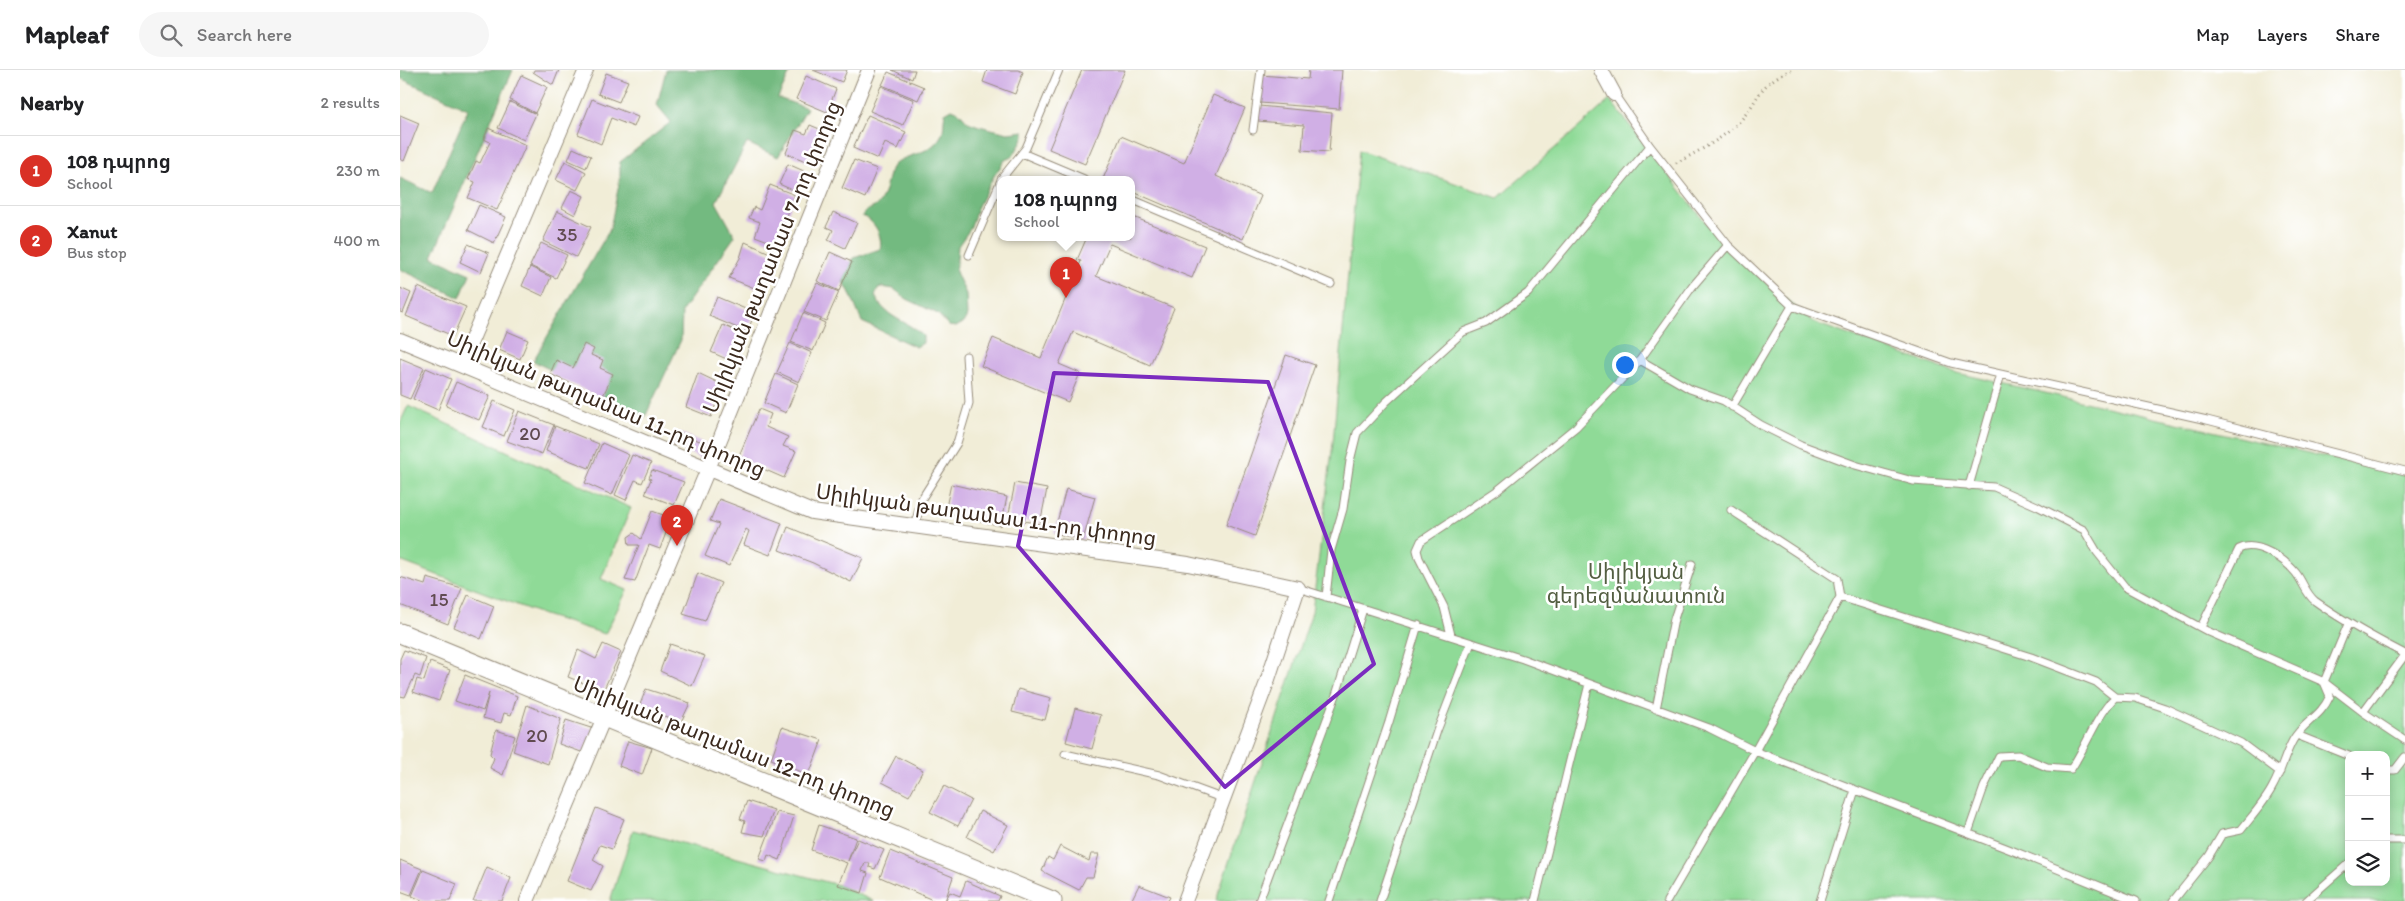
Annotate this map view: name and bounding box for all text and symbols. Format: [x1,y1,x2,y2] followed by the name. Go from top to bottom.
[139,12,489,57] search box
[25,20,109,49] text: Mapleaf
[157,21,185,49] icon: search
[197,23,292,46] text: Search here
[2196,24,2229,46] text: Map
[2257,24,2307,46] text: Layers
[2335,24,2380,46] text: Share
[20,90,84,115] text: Nearby
[320,93,380,112] text: 2 results
[697,97,846,417] street label: Սիլիկյան թաղամաս 7-րդ փողոց
[67,150,171,173] text: 108 դպրոց
[32,161,40,180] text: 1
[336,161,380,180] text: 230 m
[67,174,113,193] text: School
[997,176,1135,241] popup
[1014,188,1118,211] text: 108 դպրոց
[1014,212,1060,231] text: School
[67,220,117,243] text: Xanut
[557,223,577,246] house number: 35
[32,231,40,250] text: 2
[334,231,380,250] text: 400 m
[67,243,127,262] text: Bus stop
[1050,257,1082,298] pin: 1
[443,325,769,482] street label: Սիլիկյան թաղամաս 11-րդ փողոց
[1612,352,1638,378] your location
[519,422,541,445] house number: 20
[814,478,1158,551] street label: Սիլիկյան թաղամաս 11-րդ փողոց
[661,505,693,546] pin: 2
[1547,559,1725,608] park label: Սիլիկյան գերեզմանատուն
[430,588,448,611] house number: 15
[570,670,899,823] street label: Սիլիկյան թաղամաս 12-րդ փողոց
[526,724,548,747] house number: 20
[2345,751,2390,886] map controls
[2345,751,2390,796] button: +
[2345,796,2390,841] button: −
[2345,841,2390,886] button: layers

